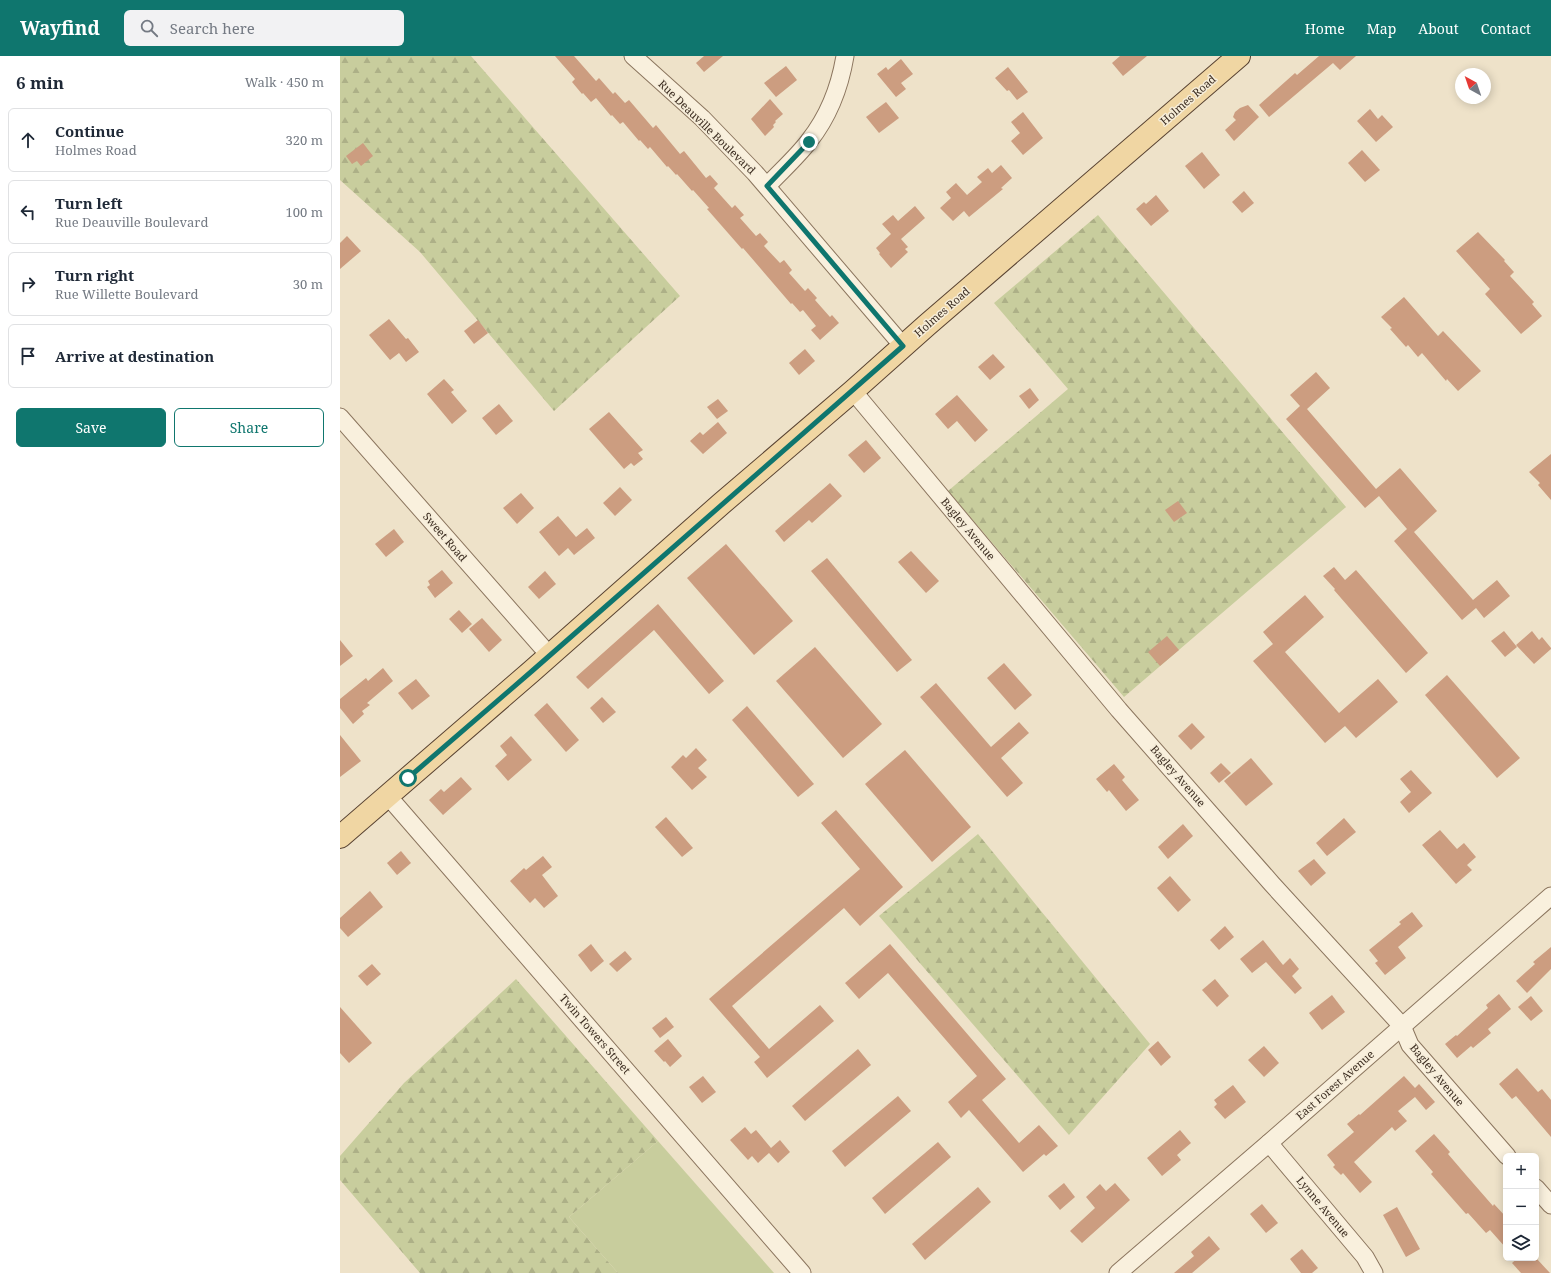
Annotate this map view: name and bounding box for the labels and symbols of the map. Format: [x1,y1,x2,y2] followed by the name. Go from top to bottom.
[1455,68,1491,104] north arrow
[1157,71,1219,128] street label: Holmes Road
[655,76,759,177] street label: Rue Deauville Boulevard
[800,133,818,151] route end
[911,283,973,340] street label: Holmes Road
[938,494,999,563] street label: Bagley Avenue
[420,509,471,565] street label: Sweet Road
[1147,742,1209,810] street label: Bagley Avenue
[399,769,417,787] route start
[556,991,634,1077] street label: Twin Towers Street
[1407,1040,1468,1109] street label: Bagley Avenue
[1292,1046,1377,1123] street label: East Forest Avenue
[1294,1173,1353,1240] street label: Lynne Avenue

